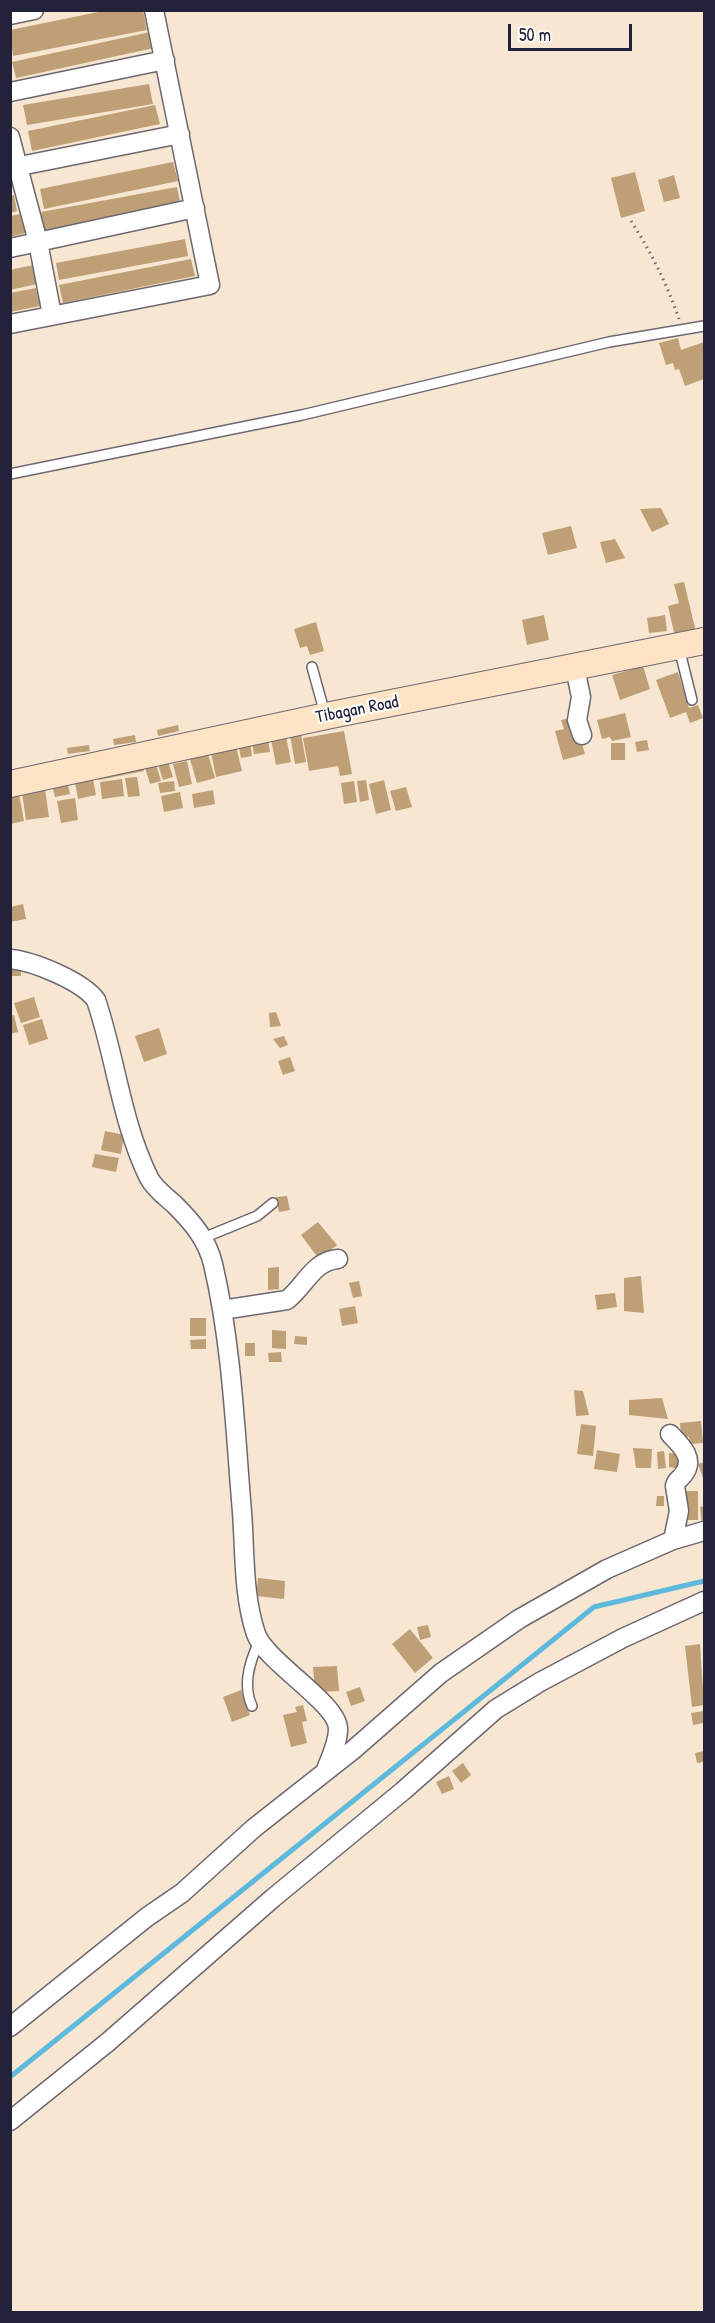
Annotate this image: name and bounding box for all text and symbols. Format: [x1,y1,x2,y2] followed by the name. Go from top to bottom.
[511,12,636,50] scale bar
[519,22,551,47] text: 50 m
[314,691,400,729] street label: Tibagan Road

